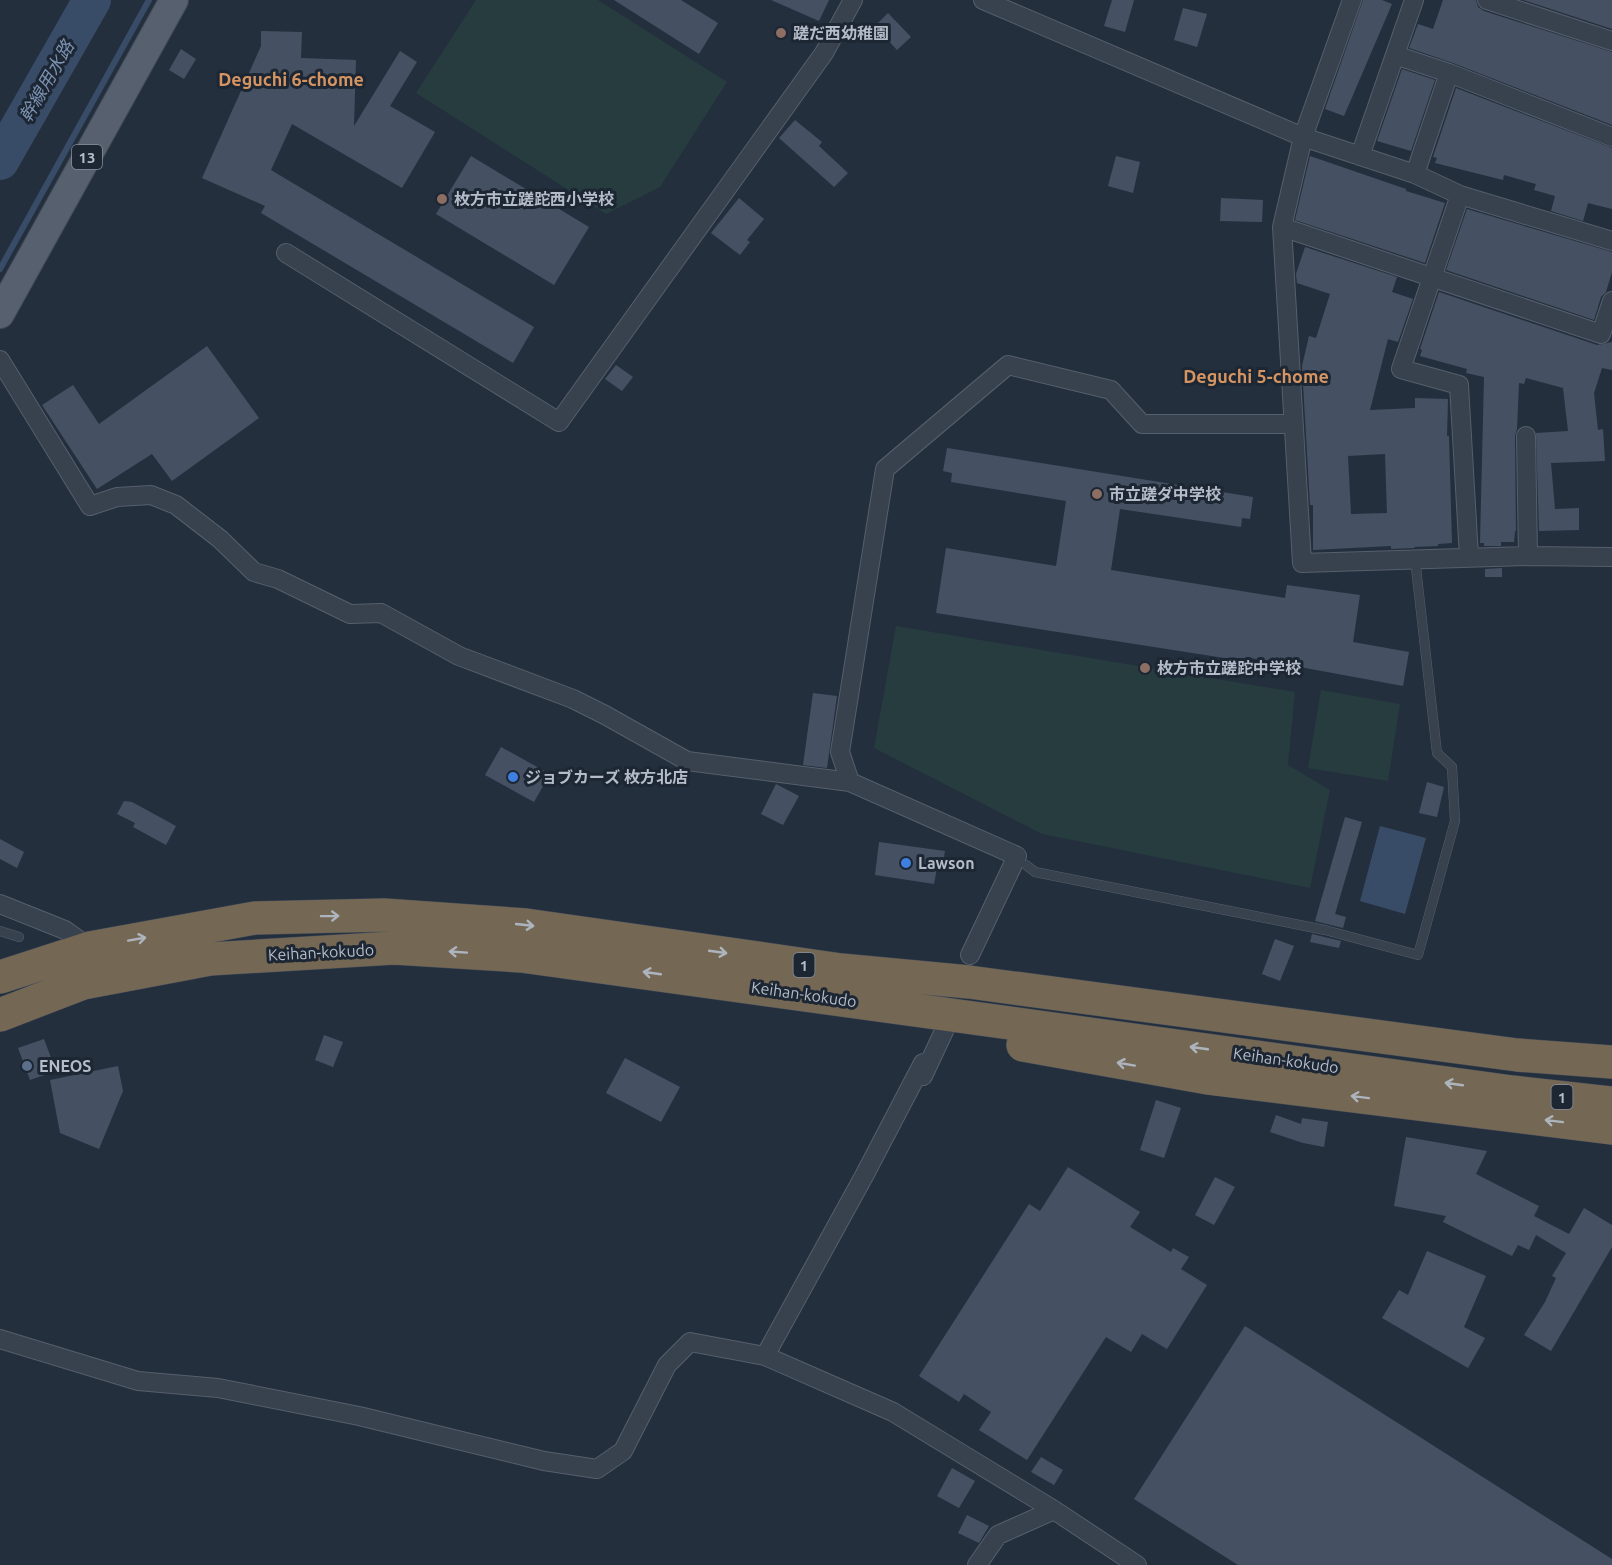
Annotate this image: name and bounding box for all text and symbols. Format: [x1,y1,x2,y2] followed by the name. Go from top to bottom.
[793,24,889,42] place label: 蹉だ西幼稚園
[774,26,788,40] marker: 蹉だ西幼稚園
[15,35,78,125] water label: 幹線用水路
[218,69,364,89] district label: Deguchi 6-chome
[72,145,102,169] road number: 13
[454,190,614,208] place label: 枚方市立蹉跎西小学校
[435,192,449,206] marker: 枚方市立蹉跎西小学校
[1183,366,1329,386] district label: Deguchi 5-chome
[1109,485,1221,503] place label: 市立蹉ダ中学校
[1090,487,1104,501] marker: 市立蹉ダ中学校
[1157,659,1301,677] place label: 枚方市立蹉跎中学校
[1138,661,1152,675] marker: 枚方市立蹉跎中学校
[525,768,688,786] place label: ジョブカーズ 枚方北店
[506,770,520,784] marker: ジョブカーズ 枚方北店
[918,854,975,872] place label: Lawson
[899,856,913,870] marker: Lawson
[319,910,339,922] one-way arrow
[514,920,534,931] one-way arrow
[127,933,146,944] one-way arrow
[267,940,375,964] street label: Keihan-kokudo
[449,946,469,957] one-way arrow
[707,947,727,958] one-way arrow
[794,953,814,977] road number: 1
[643,968,662,979] one-way arrow
[750,978,858,1010] street label: Keihan-kokudo
[1189,1043,1209,1054] one-way arrow
[1232,1044,1340,1076] street label: Keihan-kokudo
[39,1057,91,1075] place label: ENEOS
[1117,1058,1136,1069] one-way arrow
[20,1059,34,1073] marker: ENEOS
[1445,1078,1465,1089] one-way arrow
[1552,1085,1572,1109] road number: 1
[1351,1092,1371,1103] one-way arrow
[1545,1116,1564,1127] one-way arrow

